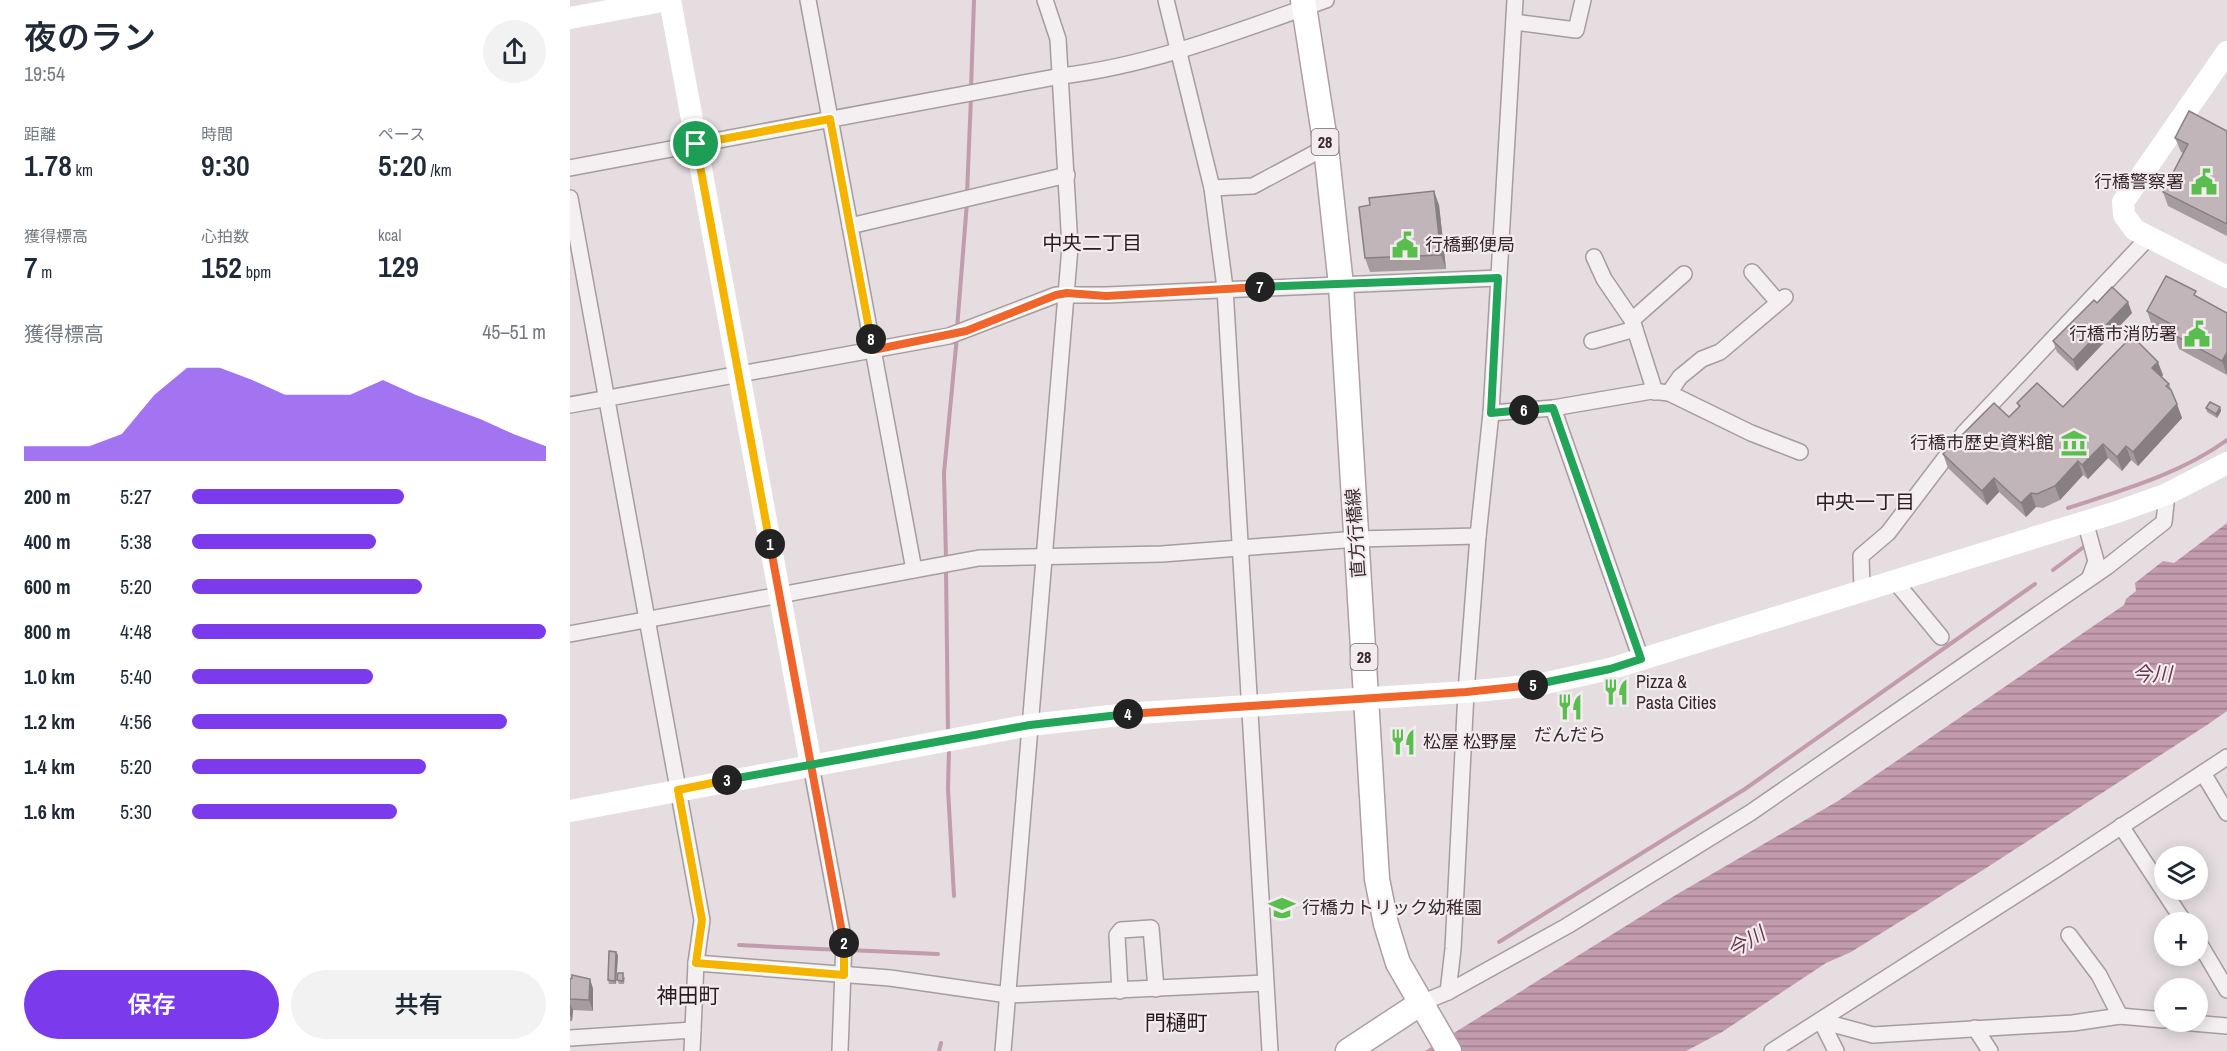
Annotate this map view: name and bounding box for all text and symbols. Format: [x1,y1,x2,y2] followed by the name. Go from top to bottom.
[24,15,156,59] text: 夜のラン
[483,20,546,83] button: share
[24,60,65,87] text: 19:54
[670,118,721,169] pin
[24,123,56,145] text: 距離
[201,123,233,145] text: 時間
[378,123,425,145] text: ペース
[679,127,712,160] icon: arrive
[1312,129,1338,155] road number: 28
[24,145,72,185] text: 1.78
[201,145,250,185] text: 9:30
[378,145,427,185] text: 5:20
[72,159,93,181] text: km
[427,159,452,181] text: /km
[2189,167,2219,197] public building icon: 行橋警察署
[2094,169,2184,194] place label: 行橋警察署
[378,224,401,246] text: kcal
[24,225,88,247] text: 獲得標高
[201,225,249,247] text: 心拍数
[1042,229,1142,256] district label: 中央二丁目
[1390,230,1420,260] public building icon: 行橋郵便局
[1425,232,1515,257] place label: 行橋郵便局
[378,246,419,286] text: 129
[24,247,38,287] text: 7
[201,247,242,287] text: 152
[38,261,52,283] text: m
[242,261,271,283] text: bpm
[1245,272,1275,302] pin: 7
[1256,276,1264,298] text: 7
[482,318,546,345] text: 45–51 m
[2182,319,2212,349] public building icon: 行橋市消防署
[24,320,104,347] text: 獲得標高
[2069,321,2177,346] place label: 行橋市消防署
[856,324,886,354] pin: 8
[867,328,875,350] text: 8
[1509,395,1539,425] pin: 6
[1520,399,1528,421] text: 6
[2059,428,2089,458] museum icon: 行橋市歴史資料館
[1910,430,2054,455] place label: 行橋市歴史資料館
[24,483,71,510] text: 200 m
[120,483,152,510] text: 5:27
[1340,487,1371,579] street label: 直方行橋線
[1815,488,1915,515] district label: 中央一丁目
[24,528,71,555] text: 400 m
[120,528,152,555] text: 5:38
[755,529,785,559] pin: 1
[766,533,774,555] text: 1
[24,573,71,600] text: 600 m
[120,573,152,600] text: 5:20
[24,618,71,645] text: 800 m
[120,618,152,645] text: 4:48
[1350,644,1378,670] road number: 28
[2132,660,2174,687] water label: 今川
[24,663,75,690] text: 1.0 km
[120,663,152,690] text: 5:40
[1636,669,1716,715] place label: Pizza & Pasta Cities
[1518,670,1548,700] pin: 5
[1529,674,1537,696] text: 5
[1601,677,1631,707] restaurant icon: Pizza & Pasta Cities
[1555,692,1585,722] restaurant icon: だんだら
[1113,699,1143,729] pin: 4
[1124,703,1132,725] text: 4
[24,708,75,735] text: 1.2 km
[120,708,152,735] text: 4:56
[1534,722,1606,747] place label: だんだら
[1388,727,1418,757] restaurant icon: 松屋 松野屋
[1423,729,1517,754] place label: 松屋 松野屋
[24,753,75,780] text: 1.4 km
[120,753,152,780] text: 5:20
[712,765,742,795] pin: 3
[723,769,731,791] text: 3
[24,798,75,825] text: 1.6 km
[120,798,152,825] text: 5:30
[2154,846,2208,1032] map controls
[2154,846,2208,900] button: layers
[1267,893,1297,923] school or university icon: 行橋カトリック幼稚園
[1302,895,1482,920] place label: 行橋カトリック幼稚園
[2154,912,2208,966] button: +
[1722,919,1772,963] water label: 今川
[829,928,859,958] pin: 2
[840,932,848,954] text: 2
[24,970,279,1039] button: 保存
[291,970,546,1039] button: 共有
[2154,978,2208,1032] button: −
[657,981,720,1010] district label: 神田町
[1145,1008,1208,1037] district label: 門樋町

